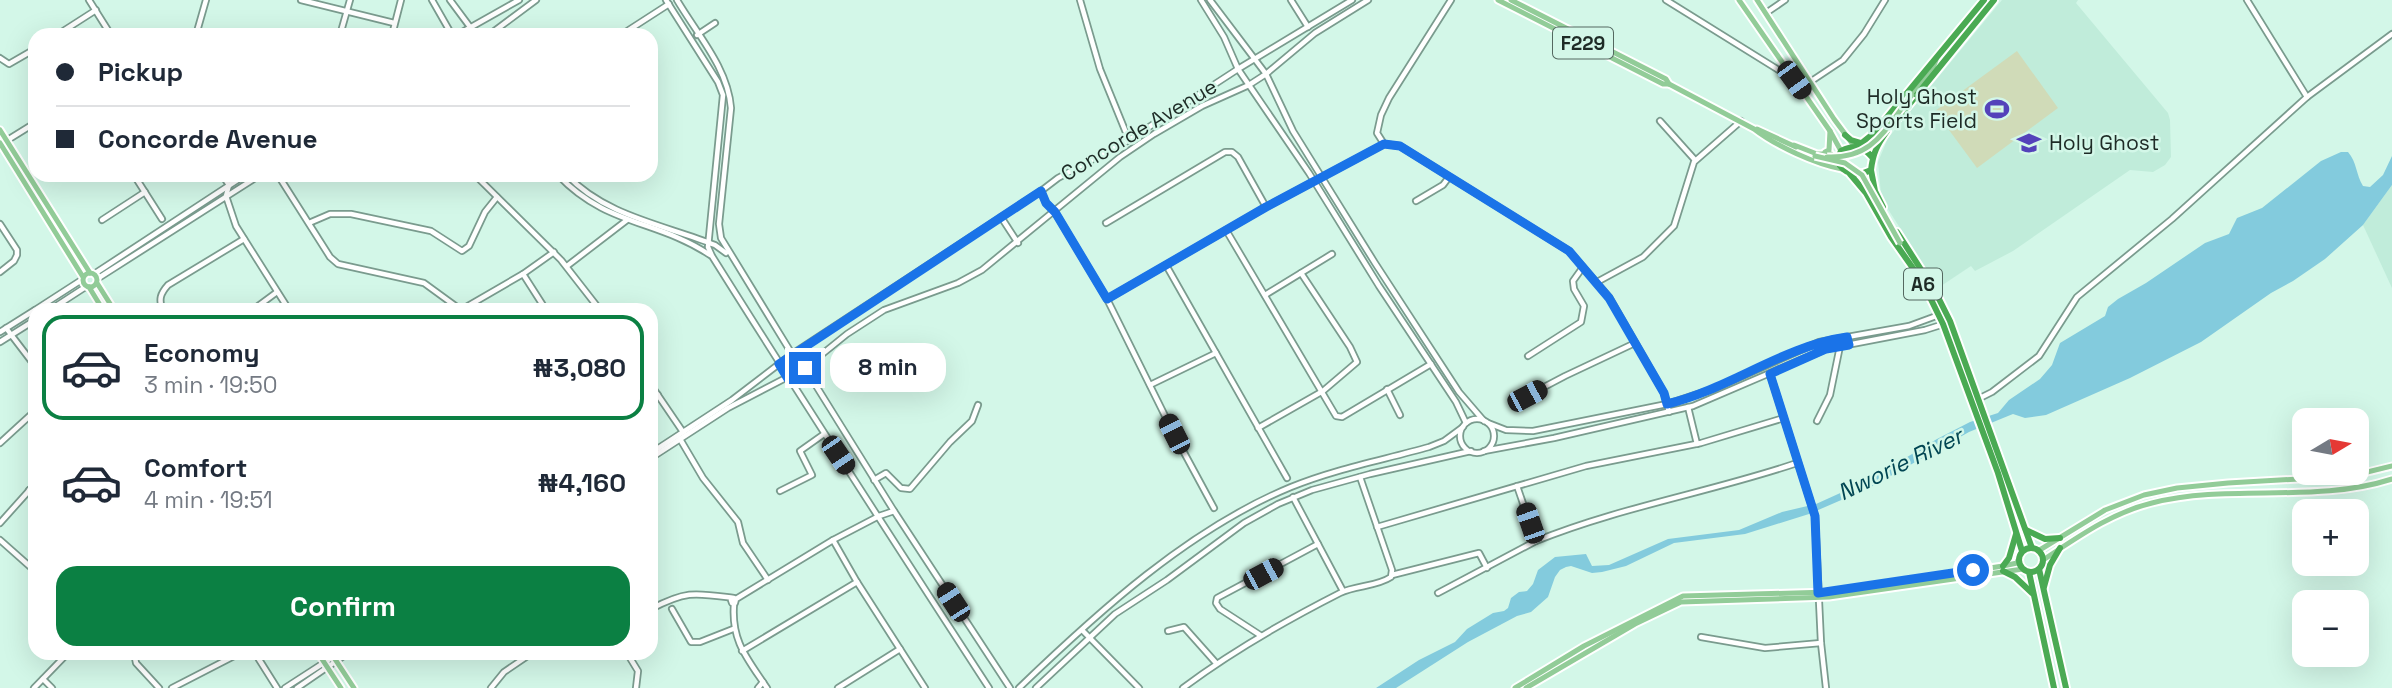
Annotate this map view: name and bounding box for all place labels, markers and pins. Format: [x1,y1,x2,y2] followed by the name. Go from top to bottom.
[1856,83,1977,134] place label: Holy Ghost Sports Field
[1983,95,2011,123] sports icon: Holy Ghost Sports Field
[2015,129,2043,157] school or university icon: Holy Ghost
[2049,129,2159,156] place label: Holy Ghost

